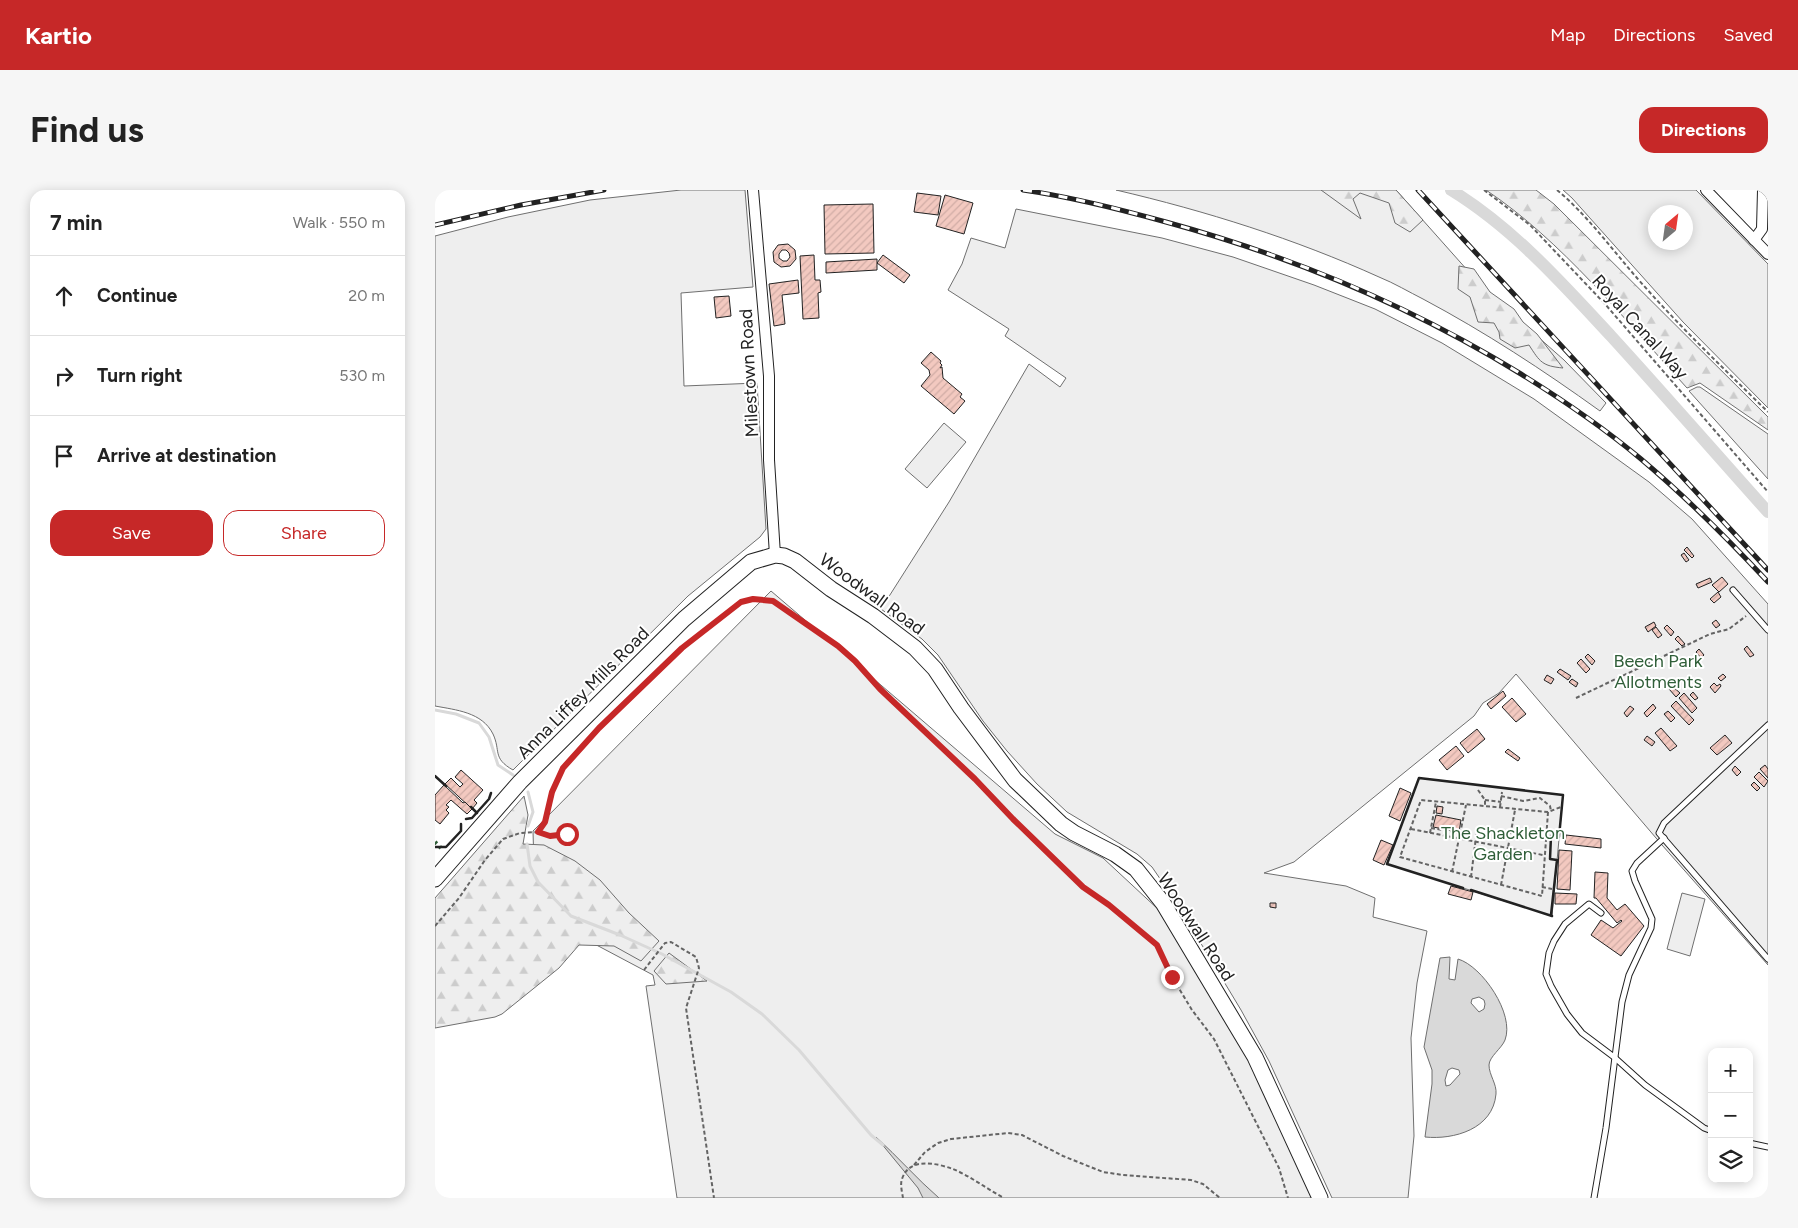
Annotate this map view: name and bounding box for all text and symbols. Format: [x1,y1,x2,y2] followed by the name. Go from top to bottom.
[25,21,92,50] text: Kartio
[1550,24,1585,46] text: Map
[1613,24,1695,46] text: Directions
[1723,24,1773,46] text: Saved
[1639,107,1768,153] button: Directions
[30,109,144,151] text: Find us
[1648,205,1693,250] north arrow
[50,210,102,235] text: 7 min
[293,213,385,232] text: Walk · 550 m
[1587,270,1693,384] street label: Royal Canal Way
[50,282,78,310] icon: ahead
[97,284,177,307] text: Continue
[348,286,385,305] text: 20 m
[735,308,763,438] street label: Milestown Road
[50,362,78,390] icon: right
[97,364,183,387] text: Turn right
[339,366,385,385] text: 530 m
[50,442,78,470] icon: arrive
[97,444,276,467] text: Arrive at destination
[50,510,213,556] button: Save
[223,510,385,556] button: Share
[815,548,929,640] street label: Woodwall Road
[512,622,654,764] street label: Anna Liffey Mills Road
[1613,650,1703,693] park label: Beech Park Allotments
[1441,822,1565,865] park label: The Shackleton Garden
[556,823,579,846] route start
[1153,869,1239,985] street label: Woodwall Road
[1161,966,1184,989] route end
[1708,1048,1753,1183] map controls
[1708,1048,1753,1093] button: +
[1708,1093,1753,1138] button: −
[1708,1138,1753,1183] button: layers

